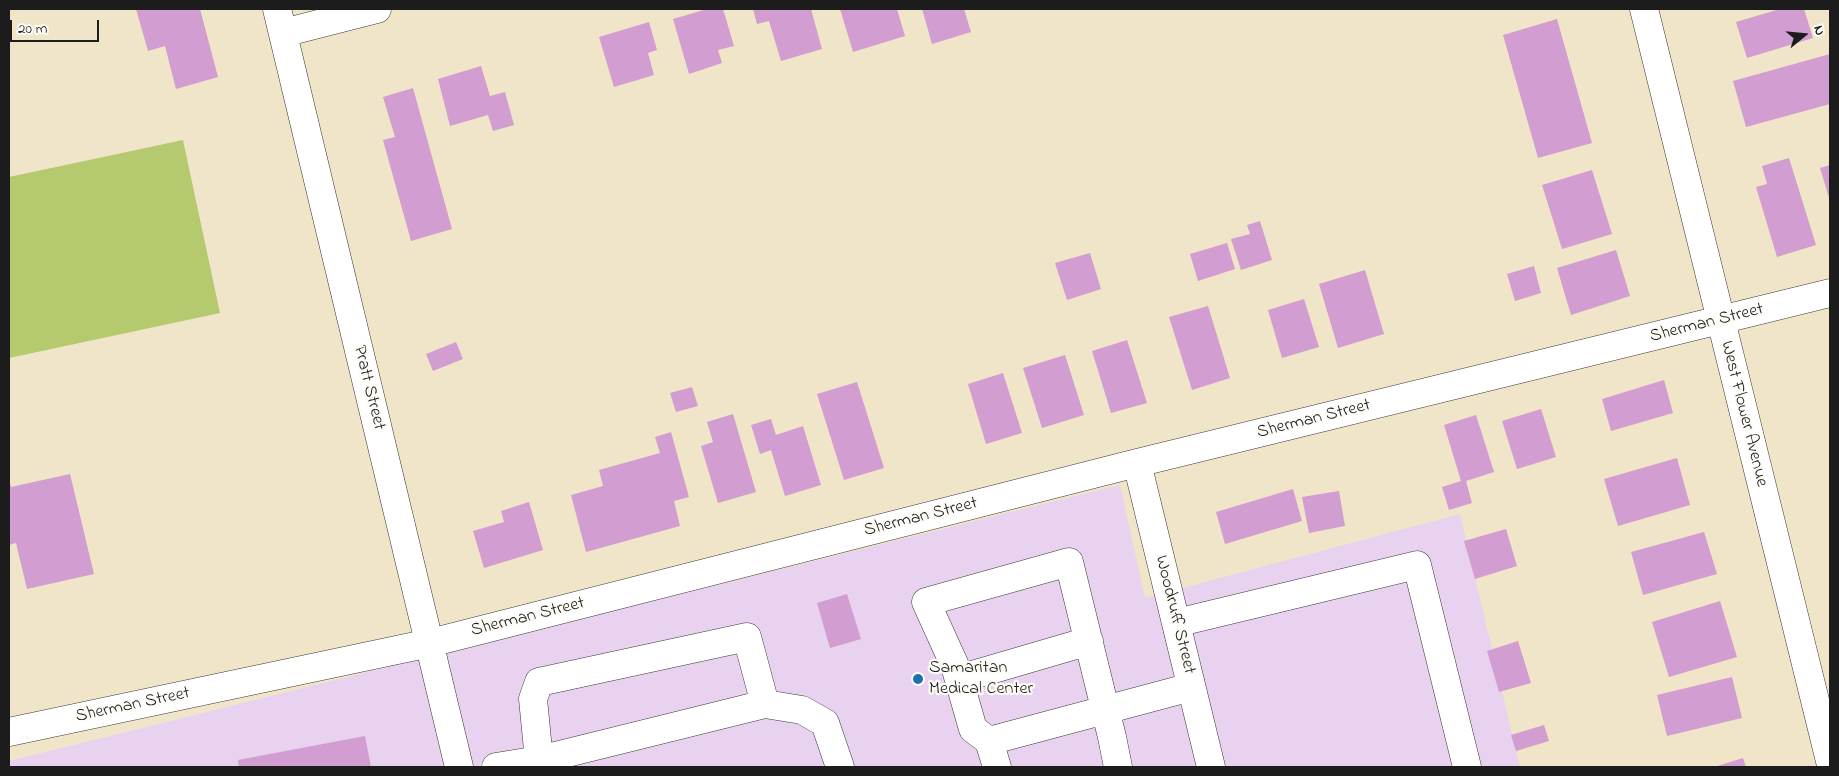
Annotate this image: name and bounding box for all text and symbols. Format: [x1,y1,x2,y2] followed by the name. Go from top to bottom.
[12,10,101,42] scale bar
[1779,10,1829,60] north arrow
[18,18,47,40] text: 20 m
[1807,23,1830,38] text: N
[1648,299,1766,349] street label: Sherman Street
[1714,339,1772,489] street label: West Flower Avenue
[347,343,389,433] street label: Pratt Street
[1255,395,1373,445] street label: Sherman Street
[862,493,980,543] street label: Sherman Street
[1149,553,1199,677] street label: Woodruff Street
[469,593,587,643] street label: Sherman Street
[929,658,1033,701] place label: Samaritan Medical Center
[911,672,925,686] marker: Samaritan Medical Center
[74,683,192,729] street label: Sherman Street

